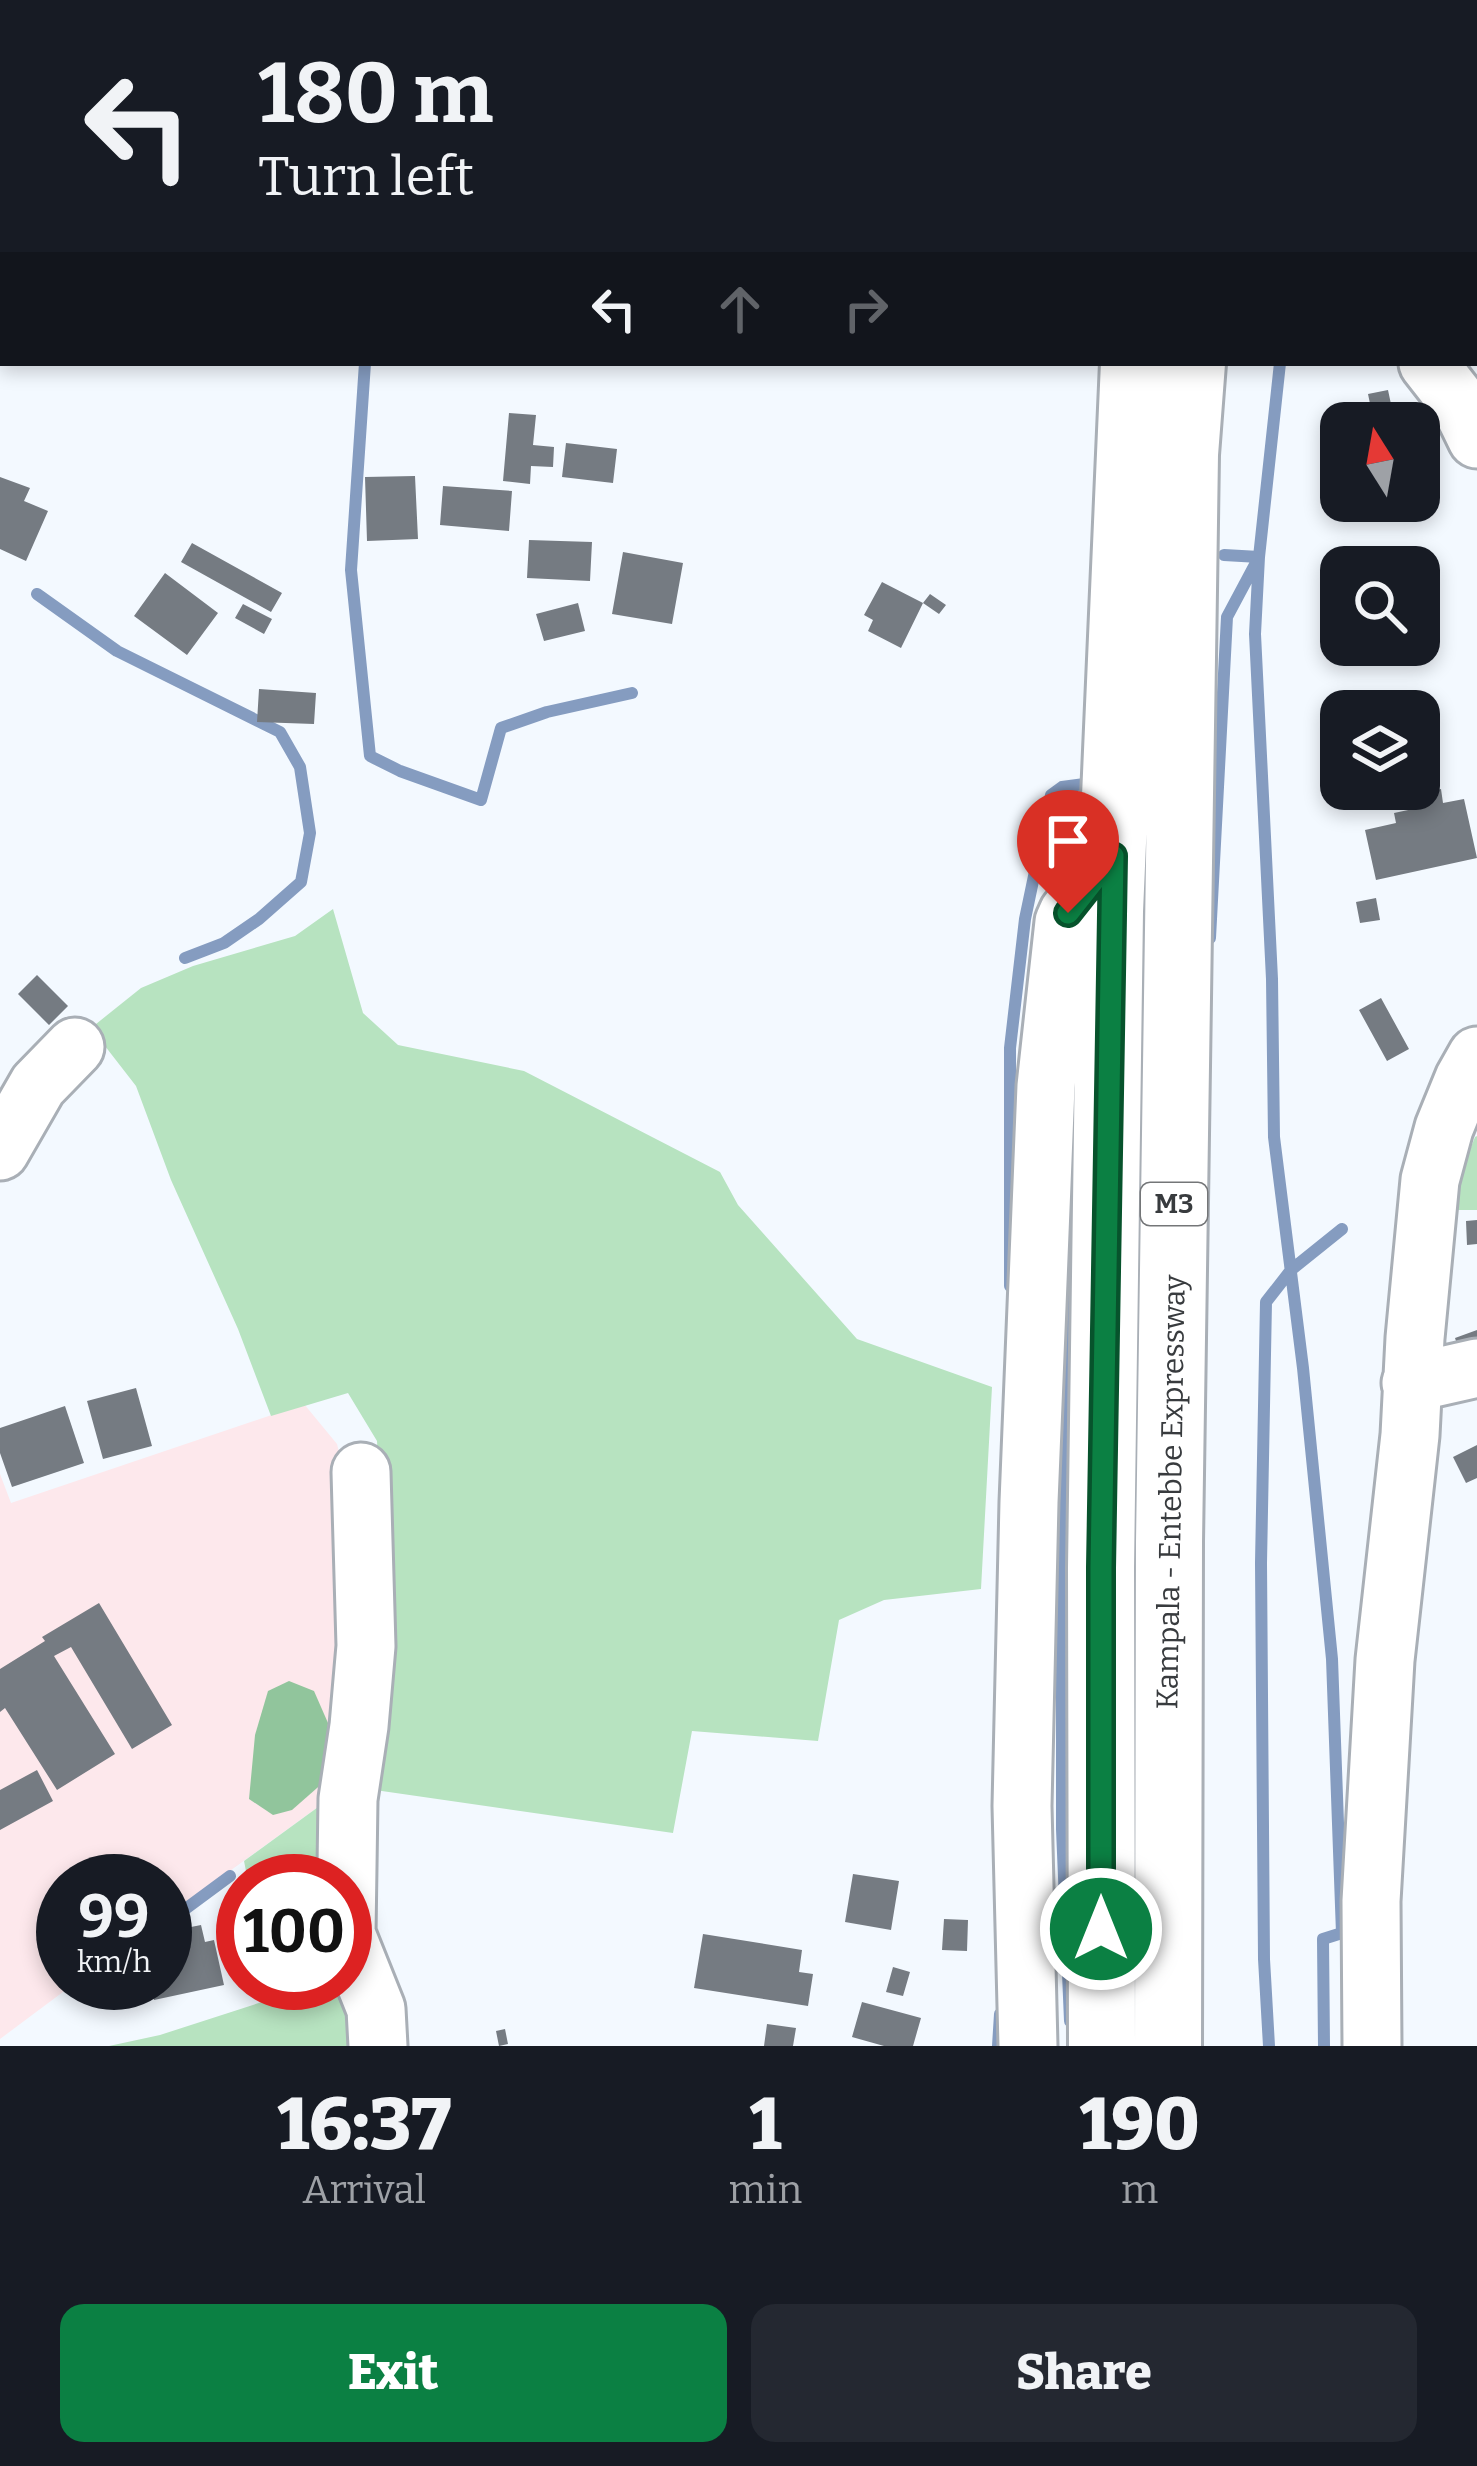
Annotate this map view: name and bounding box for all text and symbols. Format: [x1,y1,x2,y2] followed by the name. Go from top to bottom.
[258,43,493,144] text: 180 m
[60,48,216,204] icon: left
[258,145,474,209] text: Turn left
[581,276,647,342] icon: left
[707,276,773,342] icon: ahead
[833,276,899,342] icon: right
[1320,402,1440,522] north arrow
[1320,402,1440,810] map controls
[1320,546,1440,666] button: search
[1320,690,1440,810] button: layers
[1017,790,1119,913] pin
[1035,808,1101,874] icon: arrive
[1141,1183,1207,1225] road number: M3
[1149,1274,1193,1710] street label: Kampala - Entebbe Expressway
[216,1854,372,2010] speed limit sign: 100
[1038,1866,1164,1992] position arrow
[79,1881,149,1953] text: 99
[77,1944,151,1980] text: km/h
[277,2082,451,2168] text: 16:37
[749,2082,781,2168] text: 1
[1079,2082,1200,2168] text: 190
[303,2167,426,2213] text: Arrival
[729,2167,802,2213] text: min
[1121,2167,1158,2213] text: m
[60,2304,727,2442] button: Exit
[751,2304,1417,2442] button: Share

